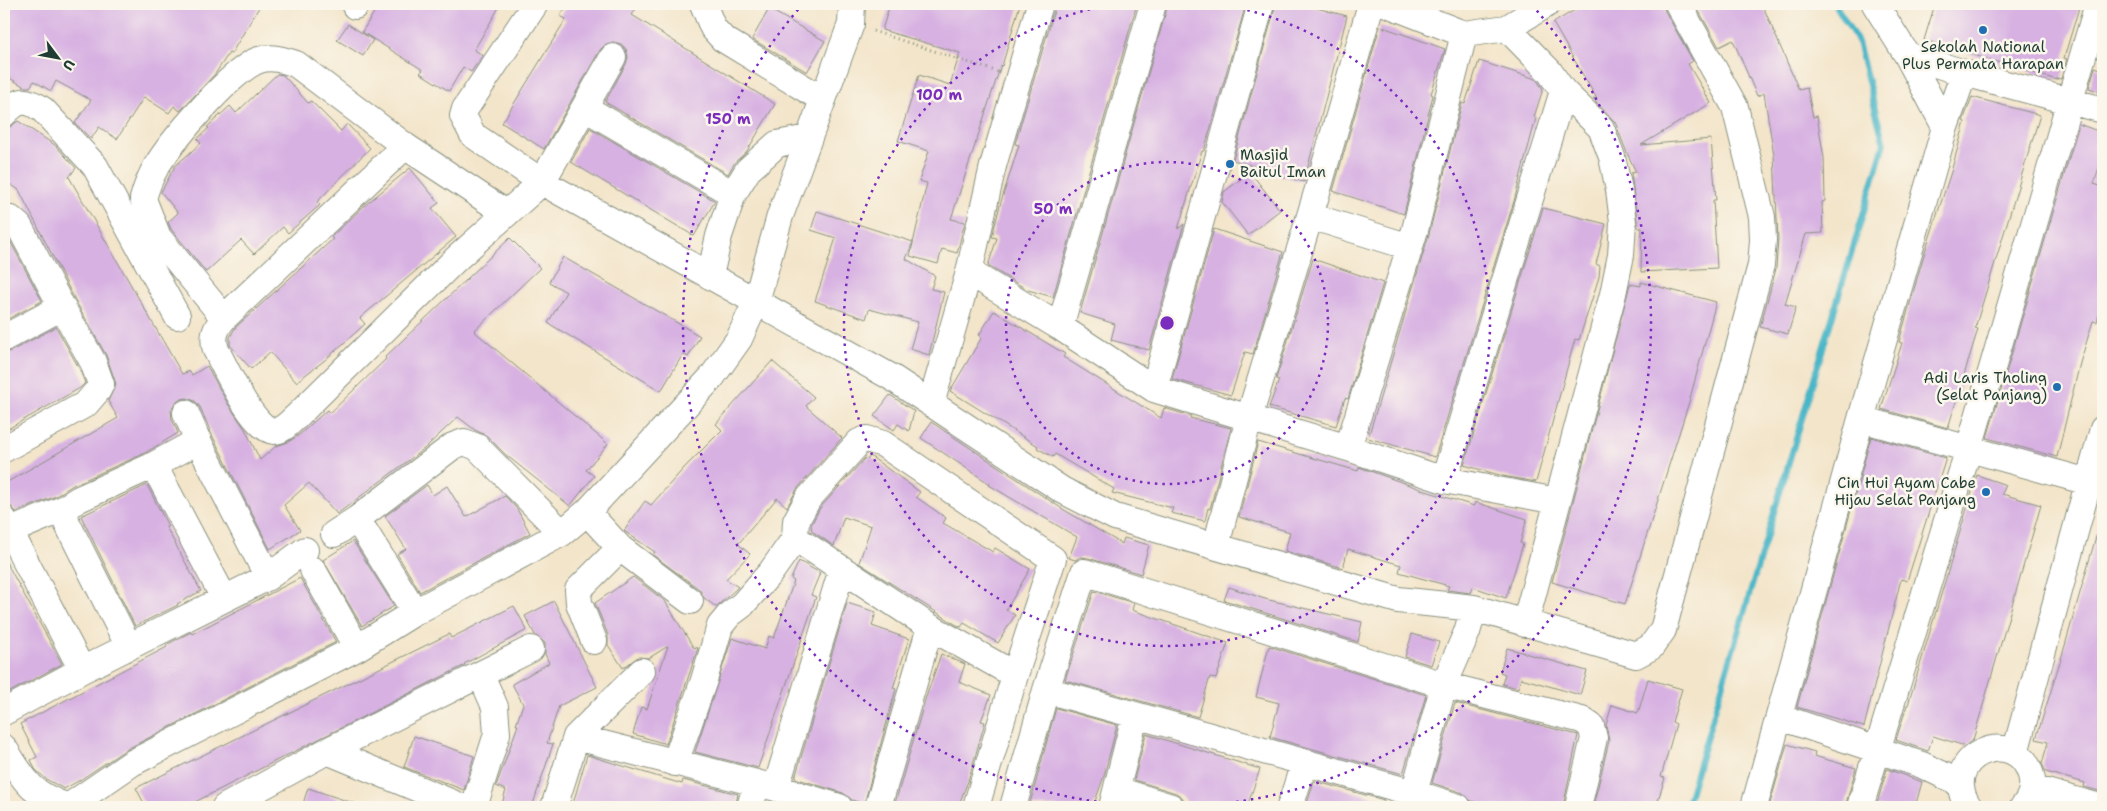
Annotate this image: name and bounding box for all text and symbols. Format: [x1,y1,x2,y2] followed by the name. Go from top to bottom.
[1977,24,1989,36] marker: Sekolah National Plus Permata Harapan
[32,32,82,82] north arrow
[1902,37,2064,74] place label: Sekolah National Plus Permata Harapan
[59,56,79,74] text: U
[916,85,962,105] text: 100 m
[705,109,751,129] text: 150 m
[1240,145,1326,182] place label: Masjid Baitul Iman
[1224,158,1236,170] marker: Masjid Baitul Iman
[1034,199,1073,219] text: 50 m
[1158,314,1176,332] centre of rings
[1924,368,2047,405] place label: Adi Laris Tholing (Selat Panjang)
[2051,381,2063,393] marker: Adi Laris Tholing (Selat Panjang)
[1835,473,1976,510] place label: Cin Hui Ayam Cabe Hijau Selat Panjang
[1980,486,1992,498] marker: Cin Hui Ayam Cabe Hijau Selat Panjang

